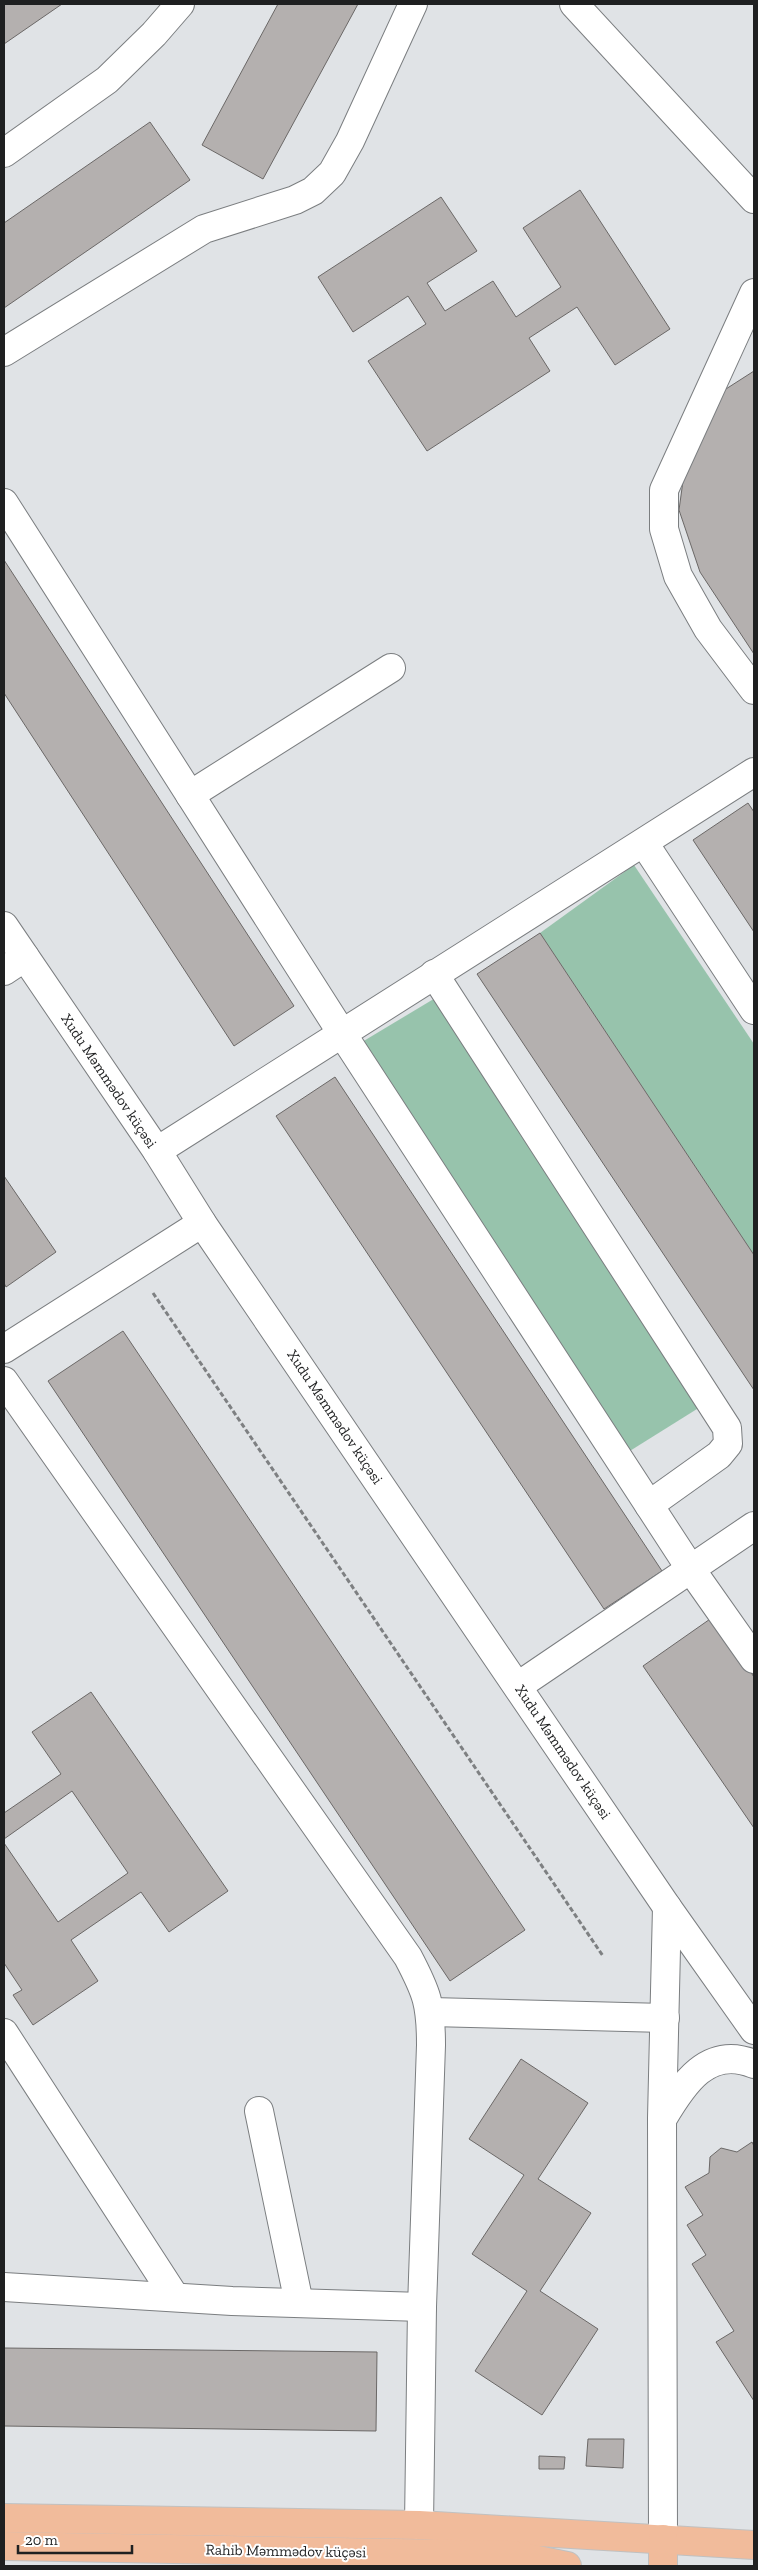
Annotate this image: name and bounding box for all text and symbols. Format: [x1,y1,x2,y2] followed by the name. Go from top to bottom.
[57,1010,161,1152] street label: Xudu Məmmədov küçəsi
[283,1346,387,1488] street label: Xudu Məmmədov küçəsi
[511,1681,615,1823] street label: Xudu Məmmədov küçəsi
[18,2522,131,2554] scale bar
[25,2531,58,2549] text: 20 m
[205,2541,367,2561] street label: Rahib Məmmədov küçəsi

